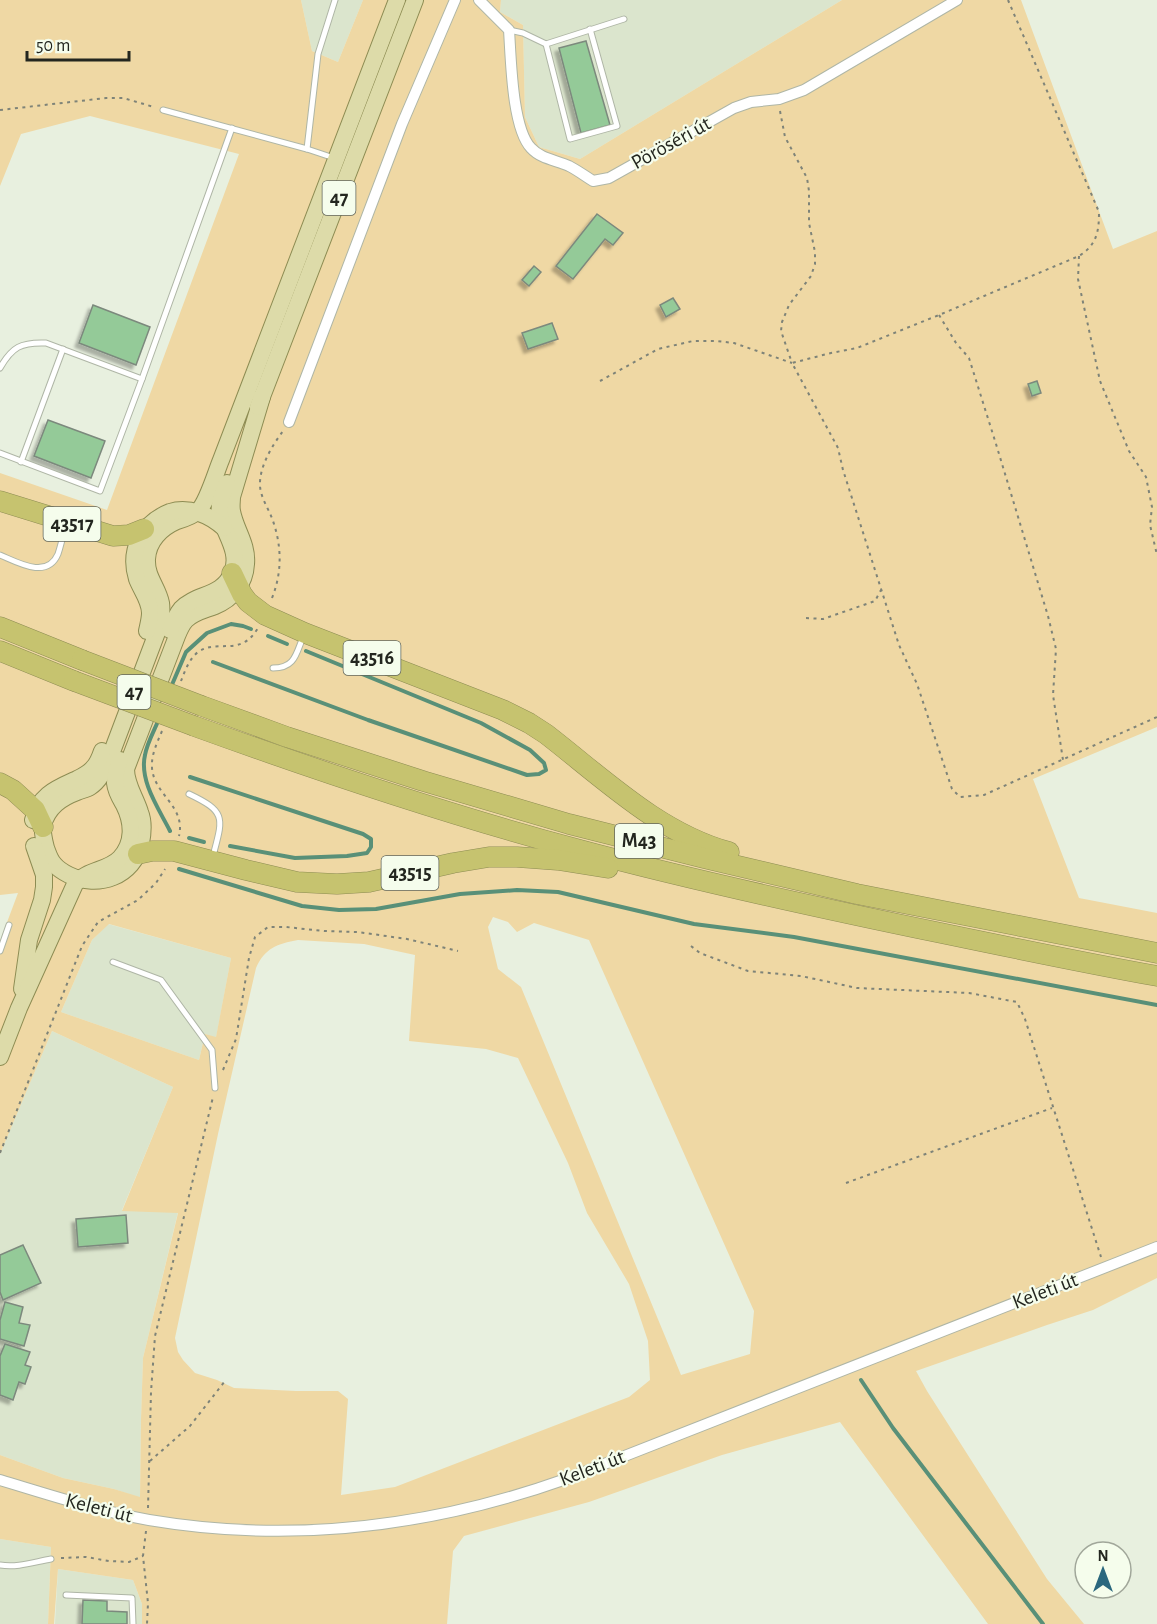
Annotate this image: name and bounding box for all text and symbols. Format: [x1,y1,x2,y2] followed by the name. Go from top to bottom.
[27,24,129,62] scale bar
[36,37,70,55] text: 50 m
[628,112,715,173] street label: Pöröséri út
[322,181,356,215] road number: 47
[44,507,100,541] road number: 43517
[344,641,400,675] road number: 43516
[118,675,150,709] road number: 47
[615,824,663,858] road number: M43
[382,856,438,890] road number: 43515
[1009,1269,1081,1313] street label: Keleti út
[556,1446,628,1490] street label: Keleti út
[63,1490,135,1527] street label: Keleti út
[1073,1540,1133,1600] north arrow
[1097,1548,1109,1564] text: N

